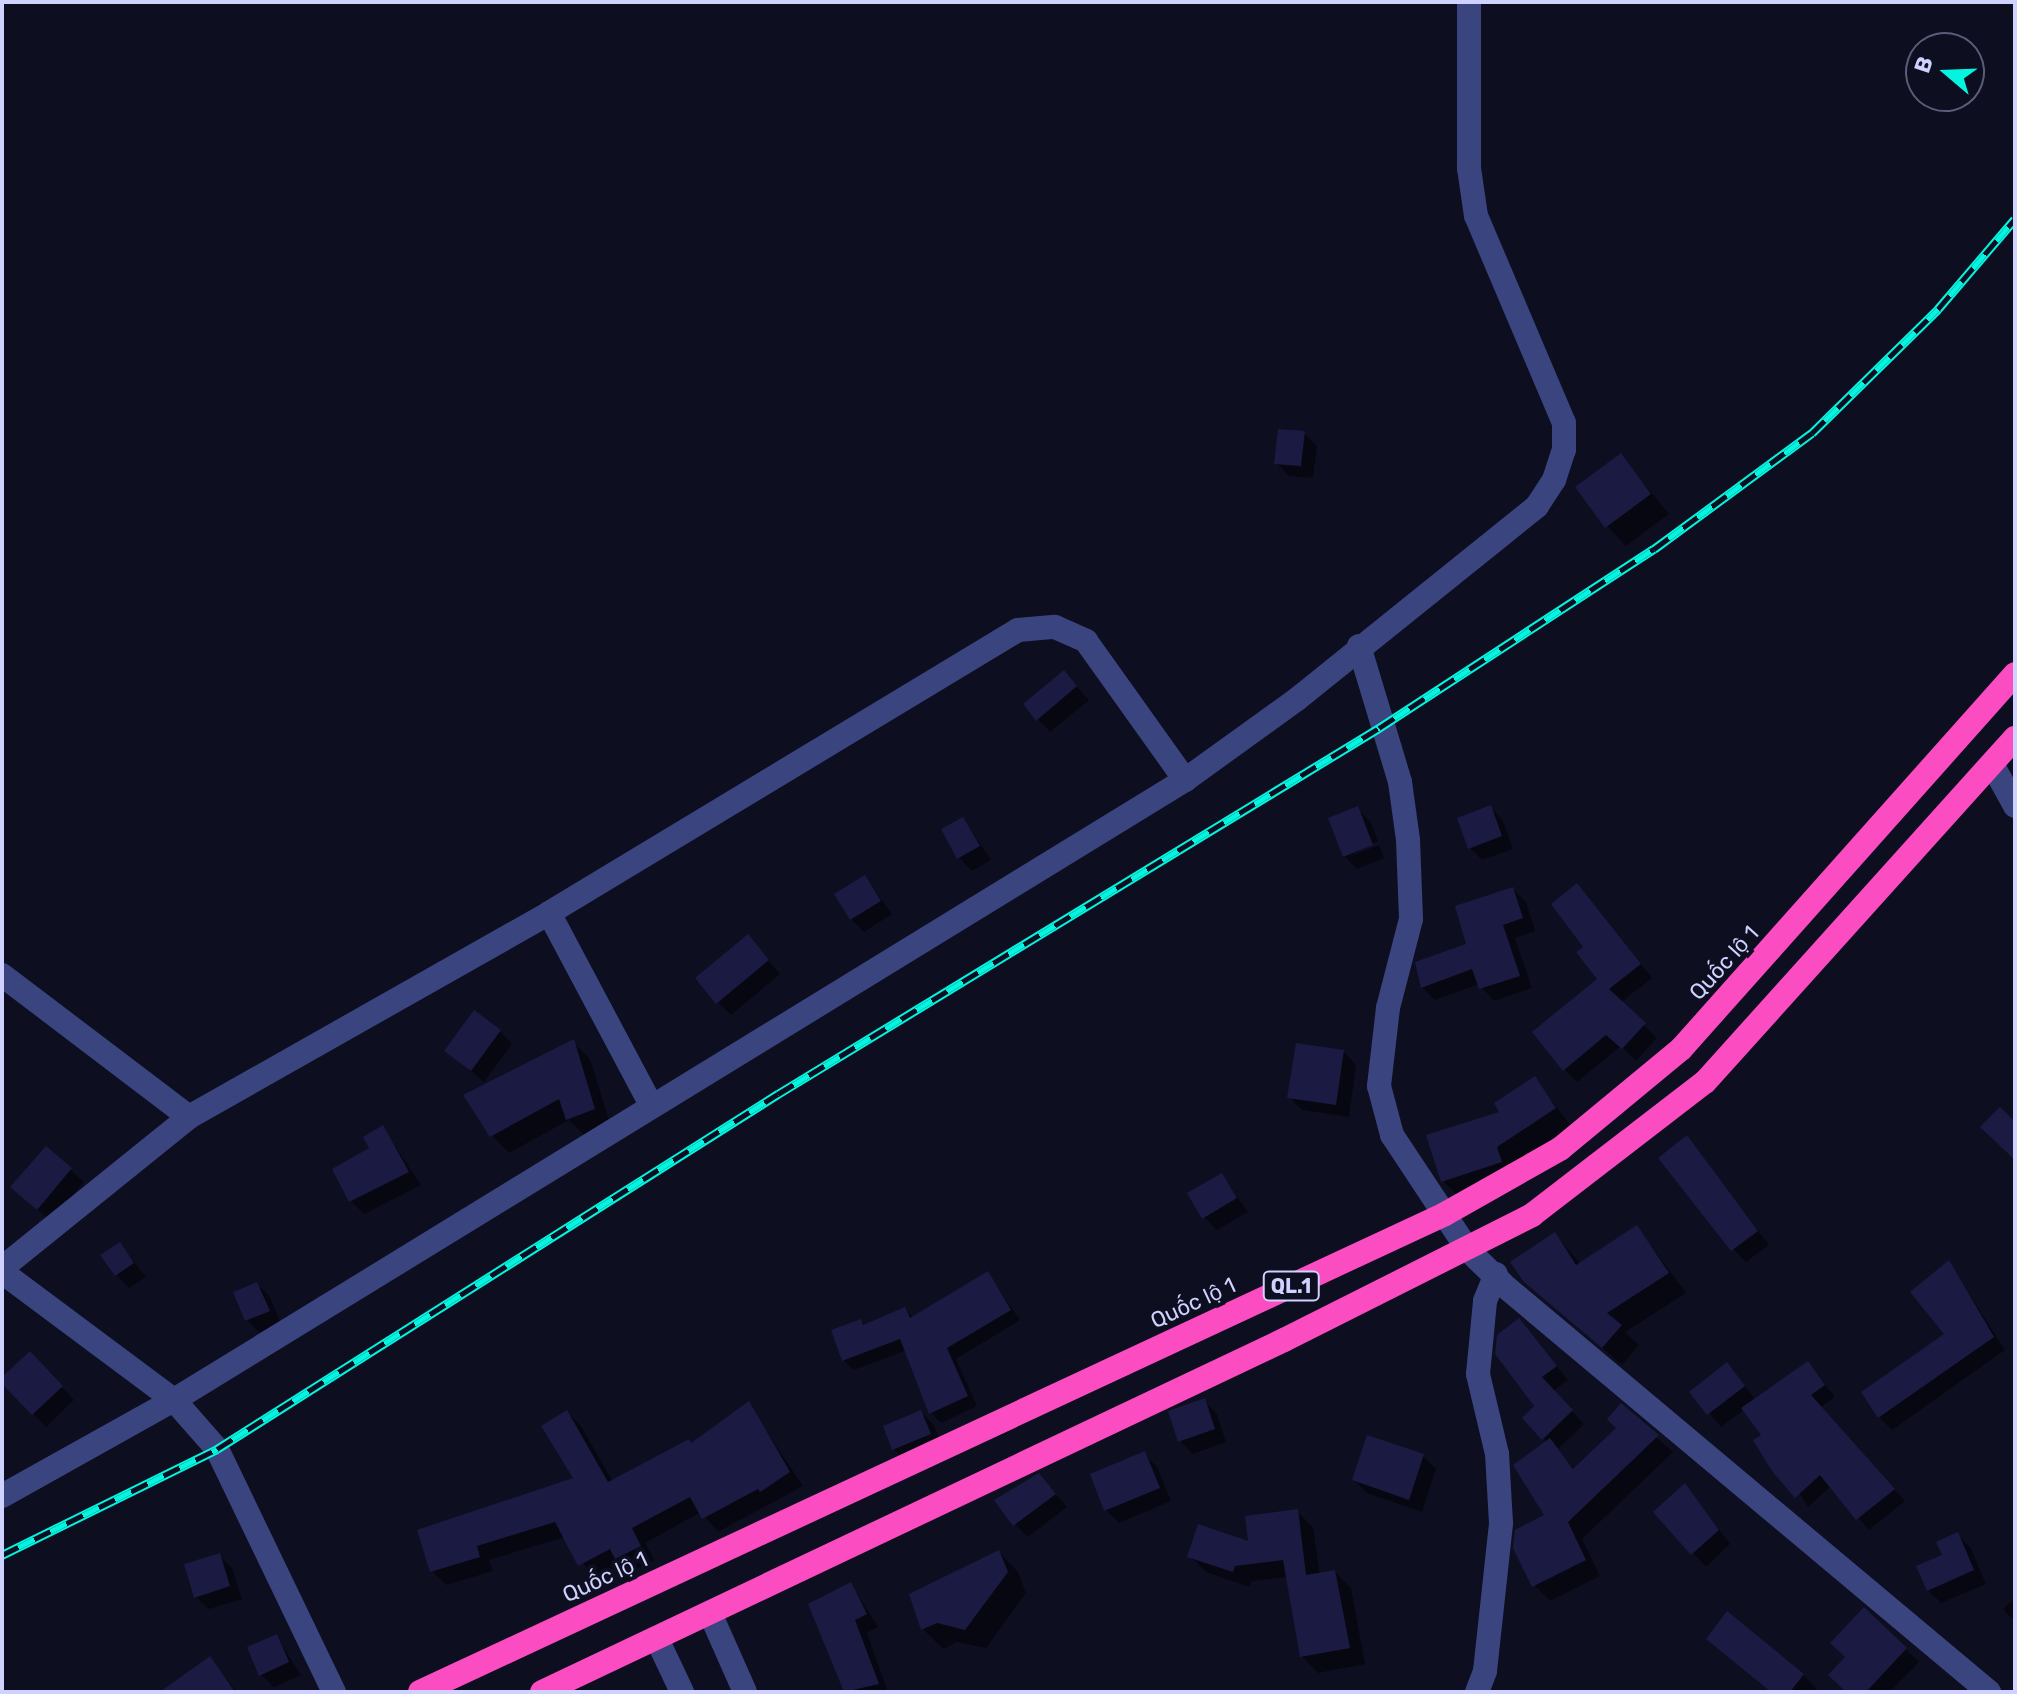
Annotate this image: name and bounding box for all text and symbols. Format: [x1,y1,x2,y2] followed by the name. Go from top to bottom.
[1905,32,1985,112] north arrow
[1908,53,1939,76] text: B
[1684,920,1764,1006] street label: Quốc lộ 1
[1261,1270,1321,1302] road number: QL.1
[1146,1272,1240,1334] street label: Quốc lộ 1
[558,1546,652,1608] street label: Quốc lộ 1

